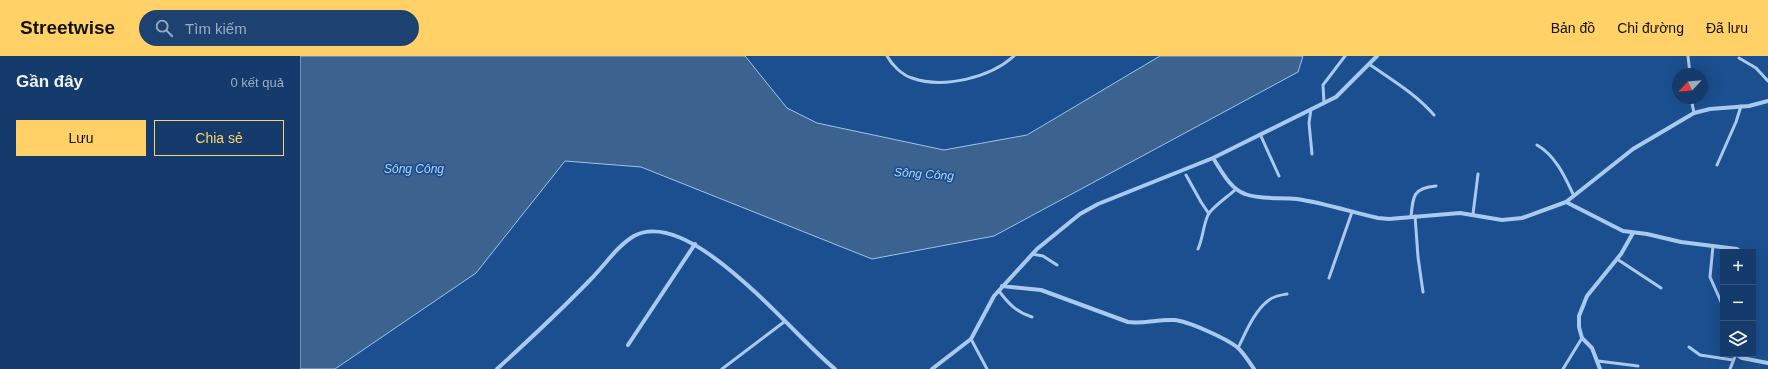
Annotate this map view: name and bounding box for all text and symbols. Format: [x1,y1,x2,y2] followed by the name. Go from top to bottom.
[139,10,419,46] search box
[20,17,115,38] text: Streetwise
[153,17,175,39] icon: search
[185,20,247,37] text: Tìm kiếm
[1551,20,1595,36] text: Bản đồ
[1617,20,1684,36] text: Chỉ đường
[1706,20,1748,36] text: Đã lưu
[1672,68,1708,104] north arrow
[16,72,83,91] text: Gần đây
[231,75,284,90] text: 0 kết quả
[16,120,146,156] button: Lưu
[154,120,284,156] button: Chia sẻ
[384,162,444,176] water label: Sông Công
[894,165,955,183] water label: Sông Công
[1720,249,1756,357] map controls
[1720,249,1756,285] button: +
[1720,285,1756,321] button: −
[1720,321,1756,357] button: layers

